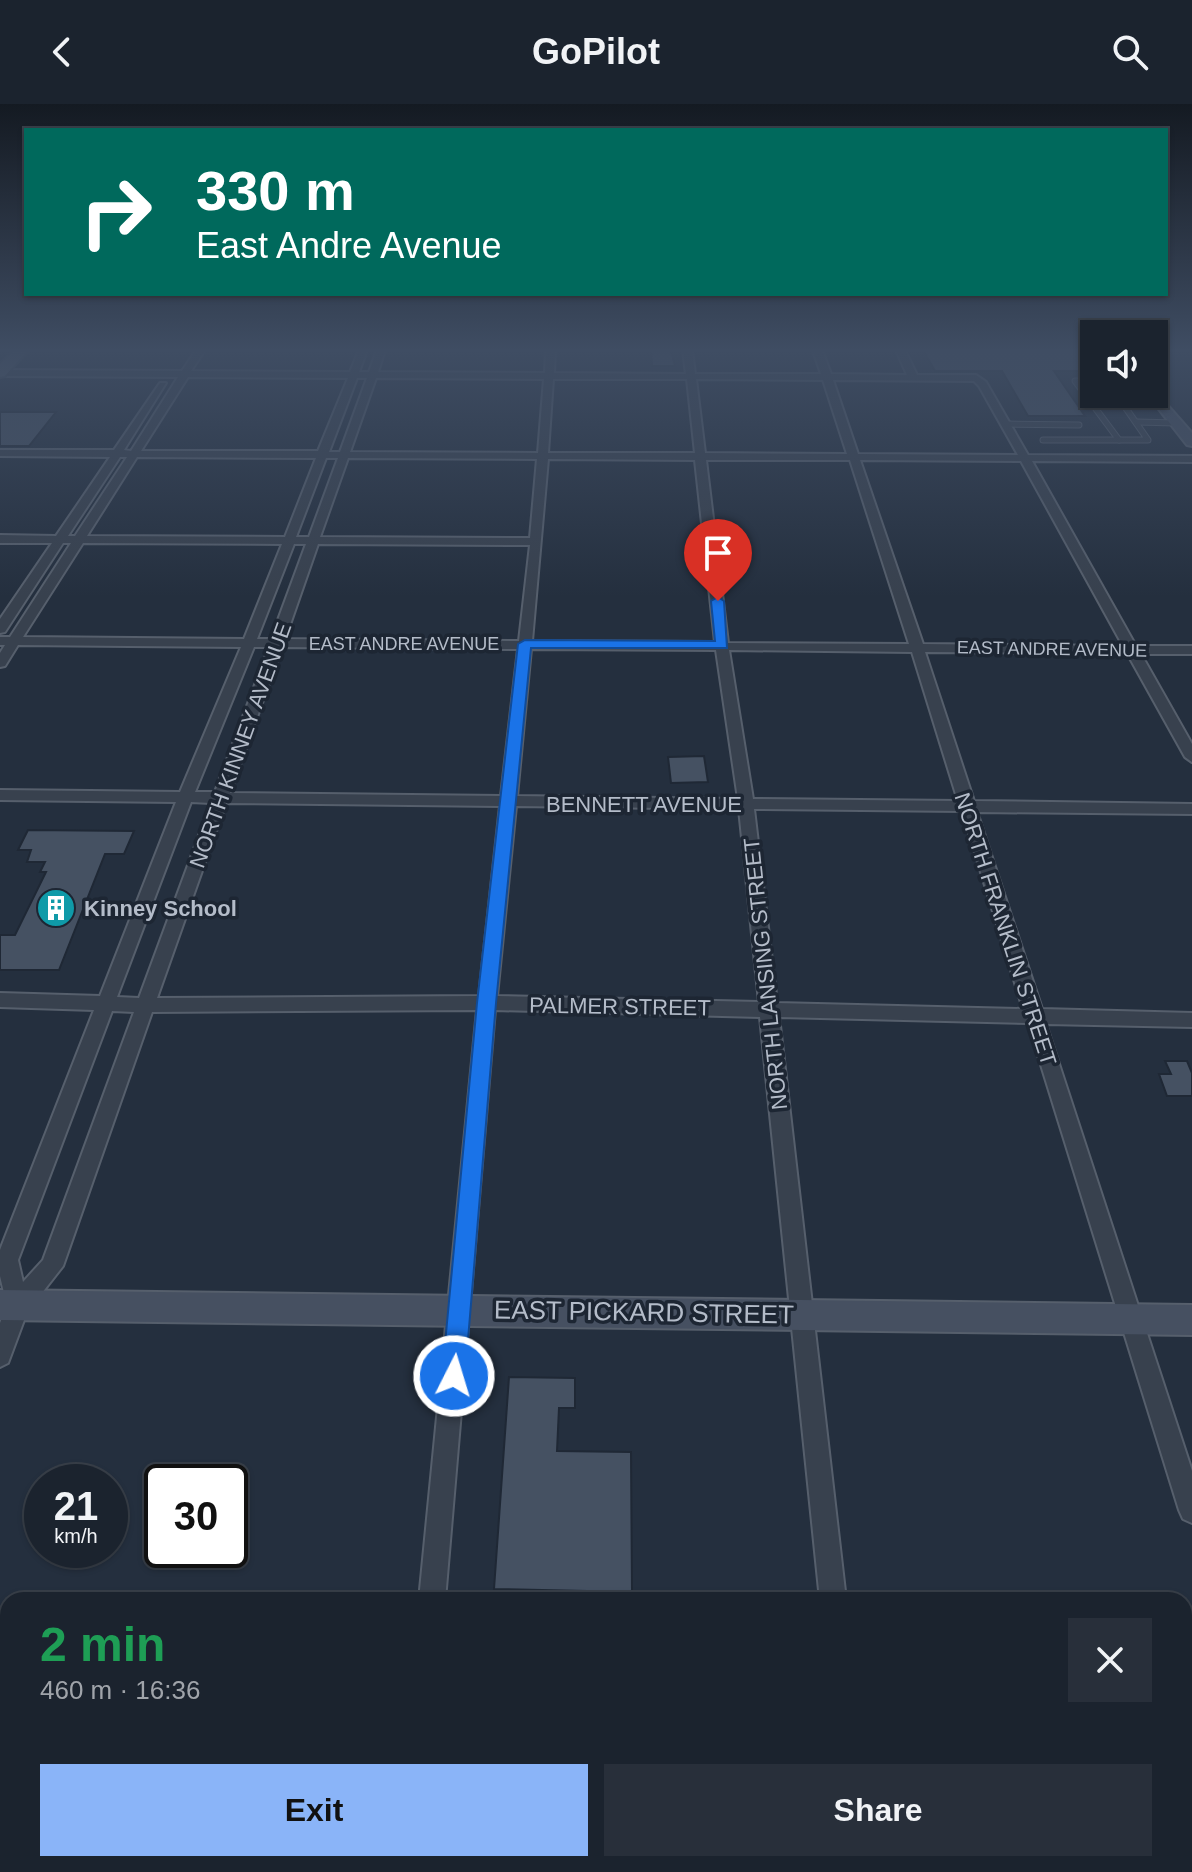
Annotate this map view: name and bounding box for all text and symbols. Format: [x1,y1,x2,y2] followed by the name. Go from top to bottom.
[40,30,84,74] icon: back
[1108,30,1152,74] icon: search
[532,31,660,72] text: GoPilot
[196,159,355,222] text: 330 m
[64,160,168,264] icon: right
[196,225,502,266] text: East Andre Avenue
[1080,320,1168,408] map controls
[1080,320,1168,408] button: sound
[684,519,752,601] pin
[696,531,740,575] icon: arrive
[184,619,297,871] street label: NORTH KINNEY AVENUE
[309,634,499,654] street label: EAST ANDRE AVENUE
[957,637,1147,661] street label: EAST ANDRE AVENUE
[950,789,1062,1069] street label: NORTH FRANKLIN STREET
[546,792,742,817] street label: BENNETT AVENUE
[739,837,792,1111] street label: NORTH LANSING STREET
[35,887,77,929] building icon: Kinney School
[84,896,237,921] place label: Kinney School
[529,992,711,1021] street label: PALMER STREET
[494,1294,794,1330] street label: EAST PICKARD STREET
[412,1334,496,1418] position arrow
[144,1464,248,1568] speed limit sign: 30
[54,1484,98,1528] text: 21
[54,1525,98,1547] text: km/h
[40,1618,165,1671] text: 2 min
[1068,1618,1152,1702] button: close
[40,1675,200,1705] text: 460 m · 16:36
[40,1764,588,1856] button: Exit
[604,1764,1152,1856] button: Share

